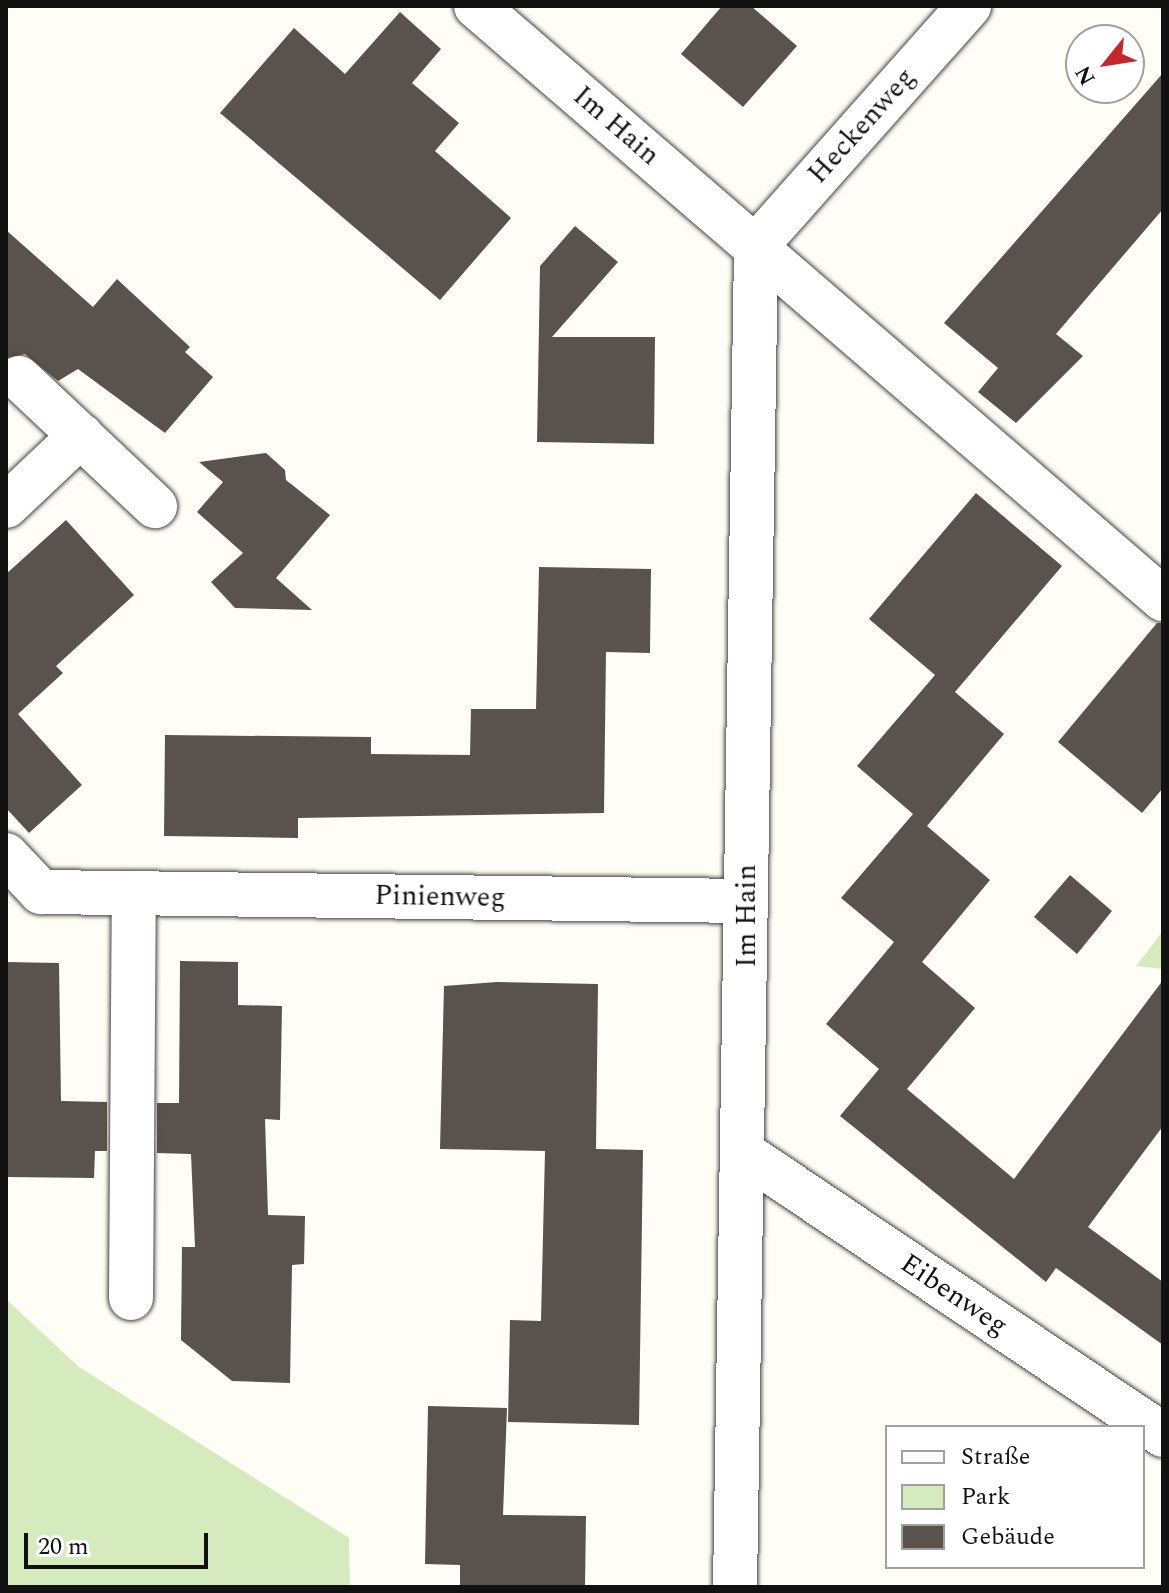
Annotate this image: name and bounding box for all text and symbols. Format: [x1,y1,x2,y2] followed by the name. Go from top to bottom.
[1065,24,1145,104] north arrow
[1067,59,1104,91] text: N
[801,61,923,191] street label: Heckenweg
[566,79,666,173] street label: Im Hain
[730,864,764,968] street label: Im Hain
[374,879,506,915] street label: Pinienweg
[894,1247,1014,1343] street label: Eibenweg
[885,1425,1145,1569] legend
[961,1439,1030,1475] text: Straße
[961,1479,1011,1515] text: Park
[28,1517,212,1567] scale bar
[961,1519,1055,1555] text: Gebäude
[38,1529,89,1565] text: 20 m

